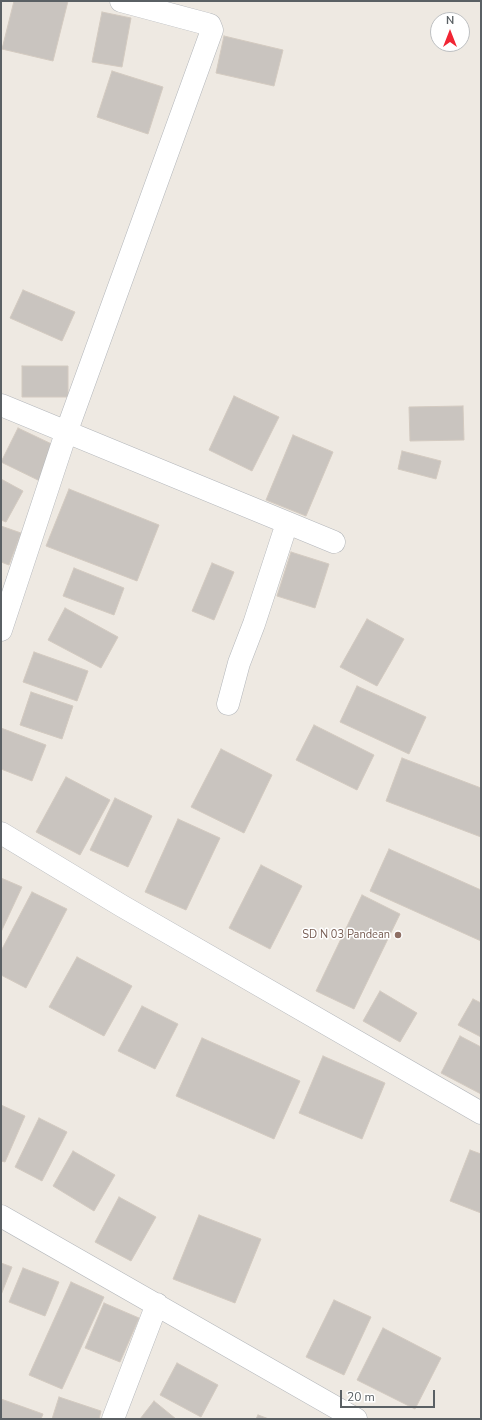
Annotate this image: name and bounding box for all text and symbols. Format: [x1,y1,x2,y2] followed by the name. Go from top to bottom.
[430,12,470,52] north arrow
[446,13,454,28] text: N
[302,928,390,942] place label: SD N 03 Pandean
[393,930,403,940] marker: SD N 03 Pandean
[342,1382,437,1408] scale bar
[347,1389,375,1405] text: 20 m

